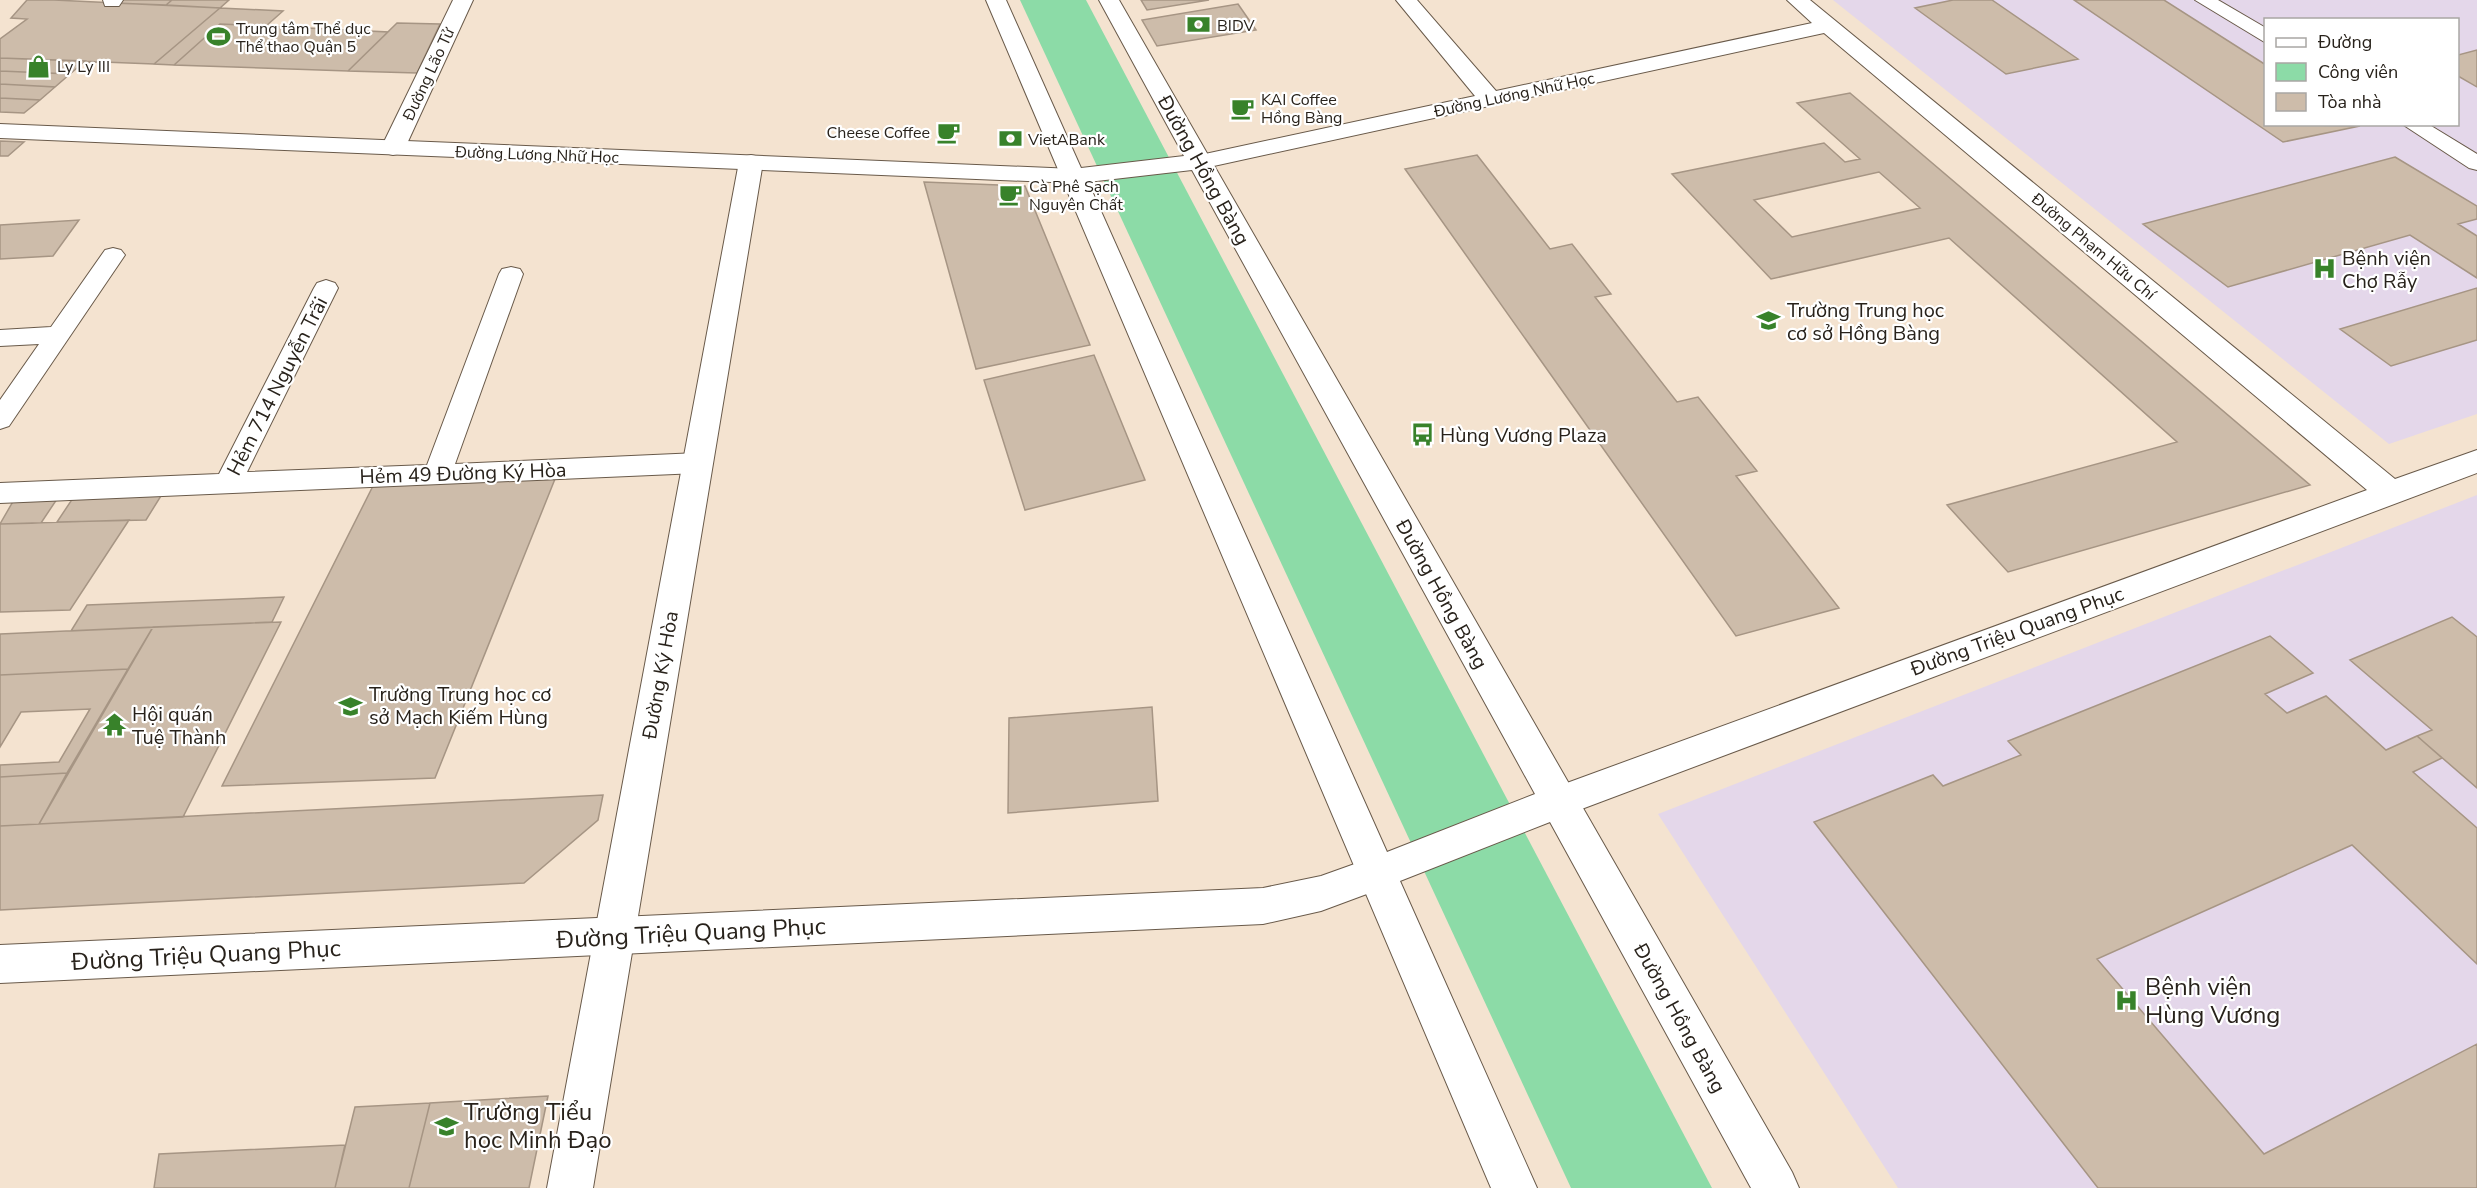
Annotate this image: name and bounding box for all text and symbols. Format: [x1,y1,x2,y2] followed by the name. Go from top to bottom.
[1186,12,1212,38] bank icon: BIDV
[1217,15,1256,37] place label: BIDV
[236,18,371,58] place label: Trung tâm Thể dục Thể thao Quận 5
[2264,18,2459,126] legend
[205,24,231,50] sports icon: Trung tâm Thể dục Thể thao Quận 5
[397,24,460,125] street label: Đường Lão Tử
[2317,30,2372,54] text: Đường
[26,53,52,79] shop icon: Ly Ly III
[57,56,110,78] place label: Ly Ly III
[2318,60,2398,84] text: Công viên
[1431,67,1597,123] street label: Đường Lương Nhữ Học
[1261,89,1342,129] place label: KAI Coffee Hồng Bàng
[1151,90,1256,250] street label: Đường Hồng Bàng
[2318,90,2382,114] text: Tòa nhà
[1230,95,1256,121] cafe icon: KAI Coffee Hồng Bàng
[935,119,961,145] cafe icon: Cheese Coffee
[827,122,930,144] place label: Cheese Coffee
[997,126,1023,152] bank icon: VietABank
[1027,129,1106,151] place label: VietABank
[454,141,620,169] street label: Đường Lương Nhữ Học
[1029,176,1123,216] place label: Cà Phê Sạch Nguyên Chất
[998,182,1024,208] cafe icon: Cà Phê Sạch Nguyên Chất
[2026,188,2161,306] street label: Đường Phạm Hữu Chí
[2342,245,2431,295] place label: Bệnh viện Chợ Rẫy
[2311,256,2337,282] hospital icon: Bệnh viện Chợ Rẫy
[221,292,334,480] street label: Hẻm 714 Nguyễn Trãi
[1787,297,1944,347] place label: Trường Trung học cơ sở Hồng Bàng
[1756,308,1782,334] school or university icon: Trường Trung học cơ sở Hồng Bàng
[1409,422,1435,448] bus stop icon: Hùng Vương Plaza
[1440,422,1607,449] place label: Hùng Vương Plaza
[359,456,567,491] street label: Hẻm 49 Đường Ký Hòa
[1389,514,1494,674] street label: Đường Hồng Bàng
[1906,580,2127,683] street label: Đường Triệu Quang Phục
[636,609,685,742] street label: Đường Ký Hòa
[369,681,551,731] place label: Trường Trung học cơ sở Mạch Kiếm Hùng
[338,693,364,719] school or university icon: Trường Trung học cơ sở Mạch Kiếm Hùng
[132,701,226,751] place label: Hội quán Tuệ Thành
[101,712,127,738] temple icon: Hội quán Tuệ Thành
[555,910,826,956] street label: Đường Triệu Quang Phục
[70,932,341,978] street label: Đường Triệu Quang Phục
[1627,938,1732,1098] street label: Đường Hồng Bàng
[2145,971,2280,1031] place label: Bệnh viện Hùng Vương
[2114,988,2140,1014] hospital icon: Bệnh viện Hùng Vương
[464,1096,612,1156] place label: Trường Tiểu học Minh Đạo
[433,1113,459,1139] school or university icon: Trường Tiểu học Minh Đạo

